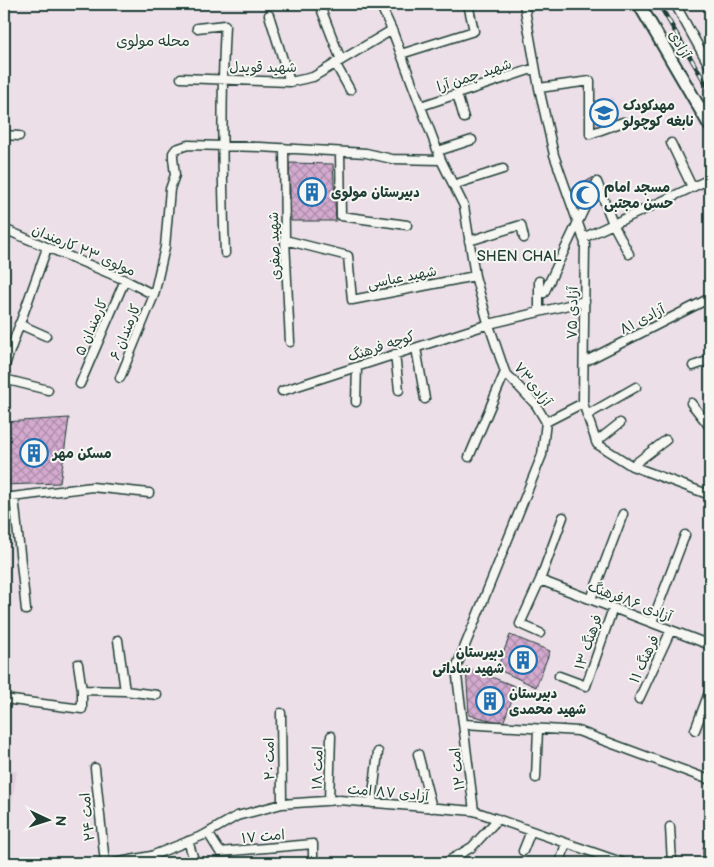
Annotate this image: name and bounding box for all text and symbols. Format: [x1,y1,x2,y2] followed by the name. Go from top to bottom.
[665,27,695,62] street label: آزادی
[116,32,190,51] district label: محله مولوی
[435,55,514,97] street label: شهید چمن آرا
[229,59,297,76] street label: شهید قویدل
[622,97,694,131] place label: مهدکودک نابغه کوچولو
[589,98,619,128] school or university icon: مهدکودک نابغه کوچولو
[297,177,327,207] building icon: دبیرستان مولوی
[604,179,673,212] place label: مسجد امام حسن مجتبی
[570,180,600,210] mosque icon: مسجد امام حسن مجتبی
[331,184,420,202] place label: دبیرستان مولوی
[265,211,284,281] street label: شهید صفری
[29,221,138,280] street label: مولوی ۲۳ کارمندان
[477,247,562,266] district label: SHEN CHAL
[366,262,438,293] street label: شهید عباسی
[564,286,581,340] street label: آزادی ۷۵
[71,296,112,358] street label: کارمندان ۵
[617,301,668,338] street label: آزادی ۸۱
[106,302,144,363] street label: کارمندان ۶
[345,328,417,366] street label: کوچه فرهنگ
[510,359,555,410] street label: آزادی۷۳
[19,438,49,468] building icon: مسکن مهر
[51,445,112,462] place label: مسکن مهر
[585,578,675,626] street label: آزادی ۸۶فرهنگ
[571,612,606,672] street label: فرهنگ ۱۳
[626,632,663,686] street label: فرهنگ ۱۱
[432,644,504,677] place label: دبیرستان شهید ساداتی
[508,645,538,675] building icon: دبیرستان شهید ساداتی
[509,685,586,718] place label: دبیرستان شهید محمدی
[475,686,505,716] building icon: دبیرستان شهید محمدی
[261,738,278,780] street label: امت ۲۰
[309,746,326,790] street label: امت ۱۸
[446,746,469,791] street label: امت ۱۲
[347,780,430,805] street label: آزادی ۸۷ امت
[77,792,98,842] street label: امت ۲۴
[22,794,72,844] north arrow
[52,815,69,827] text: N
[241,826,285,847] street label: امت ۱۷

